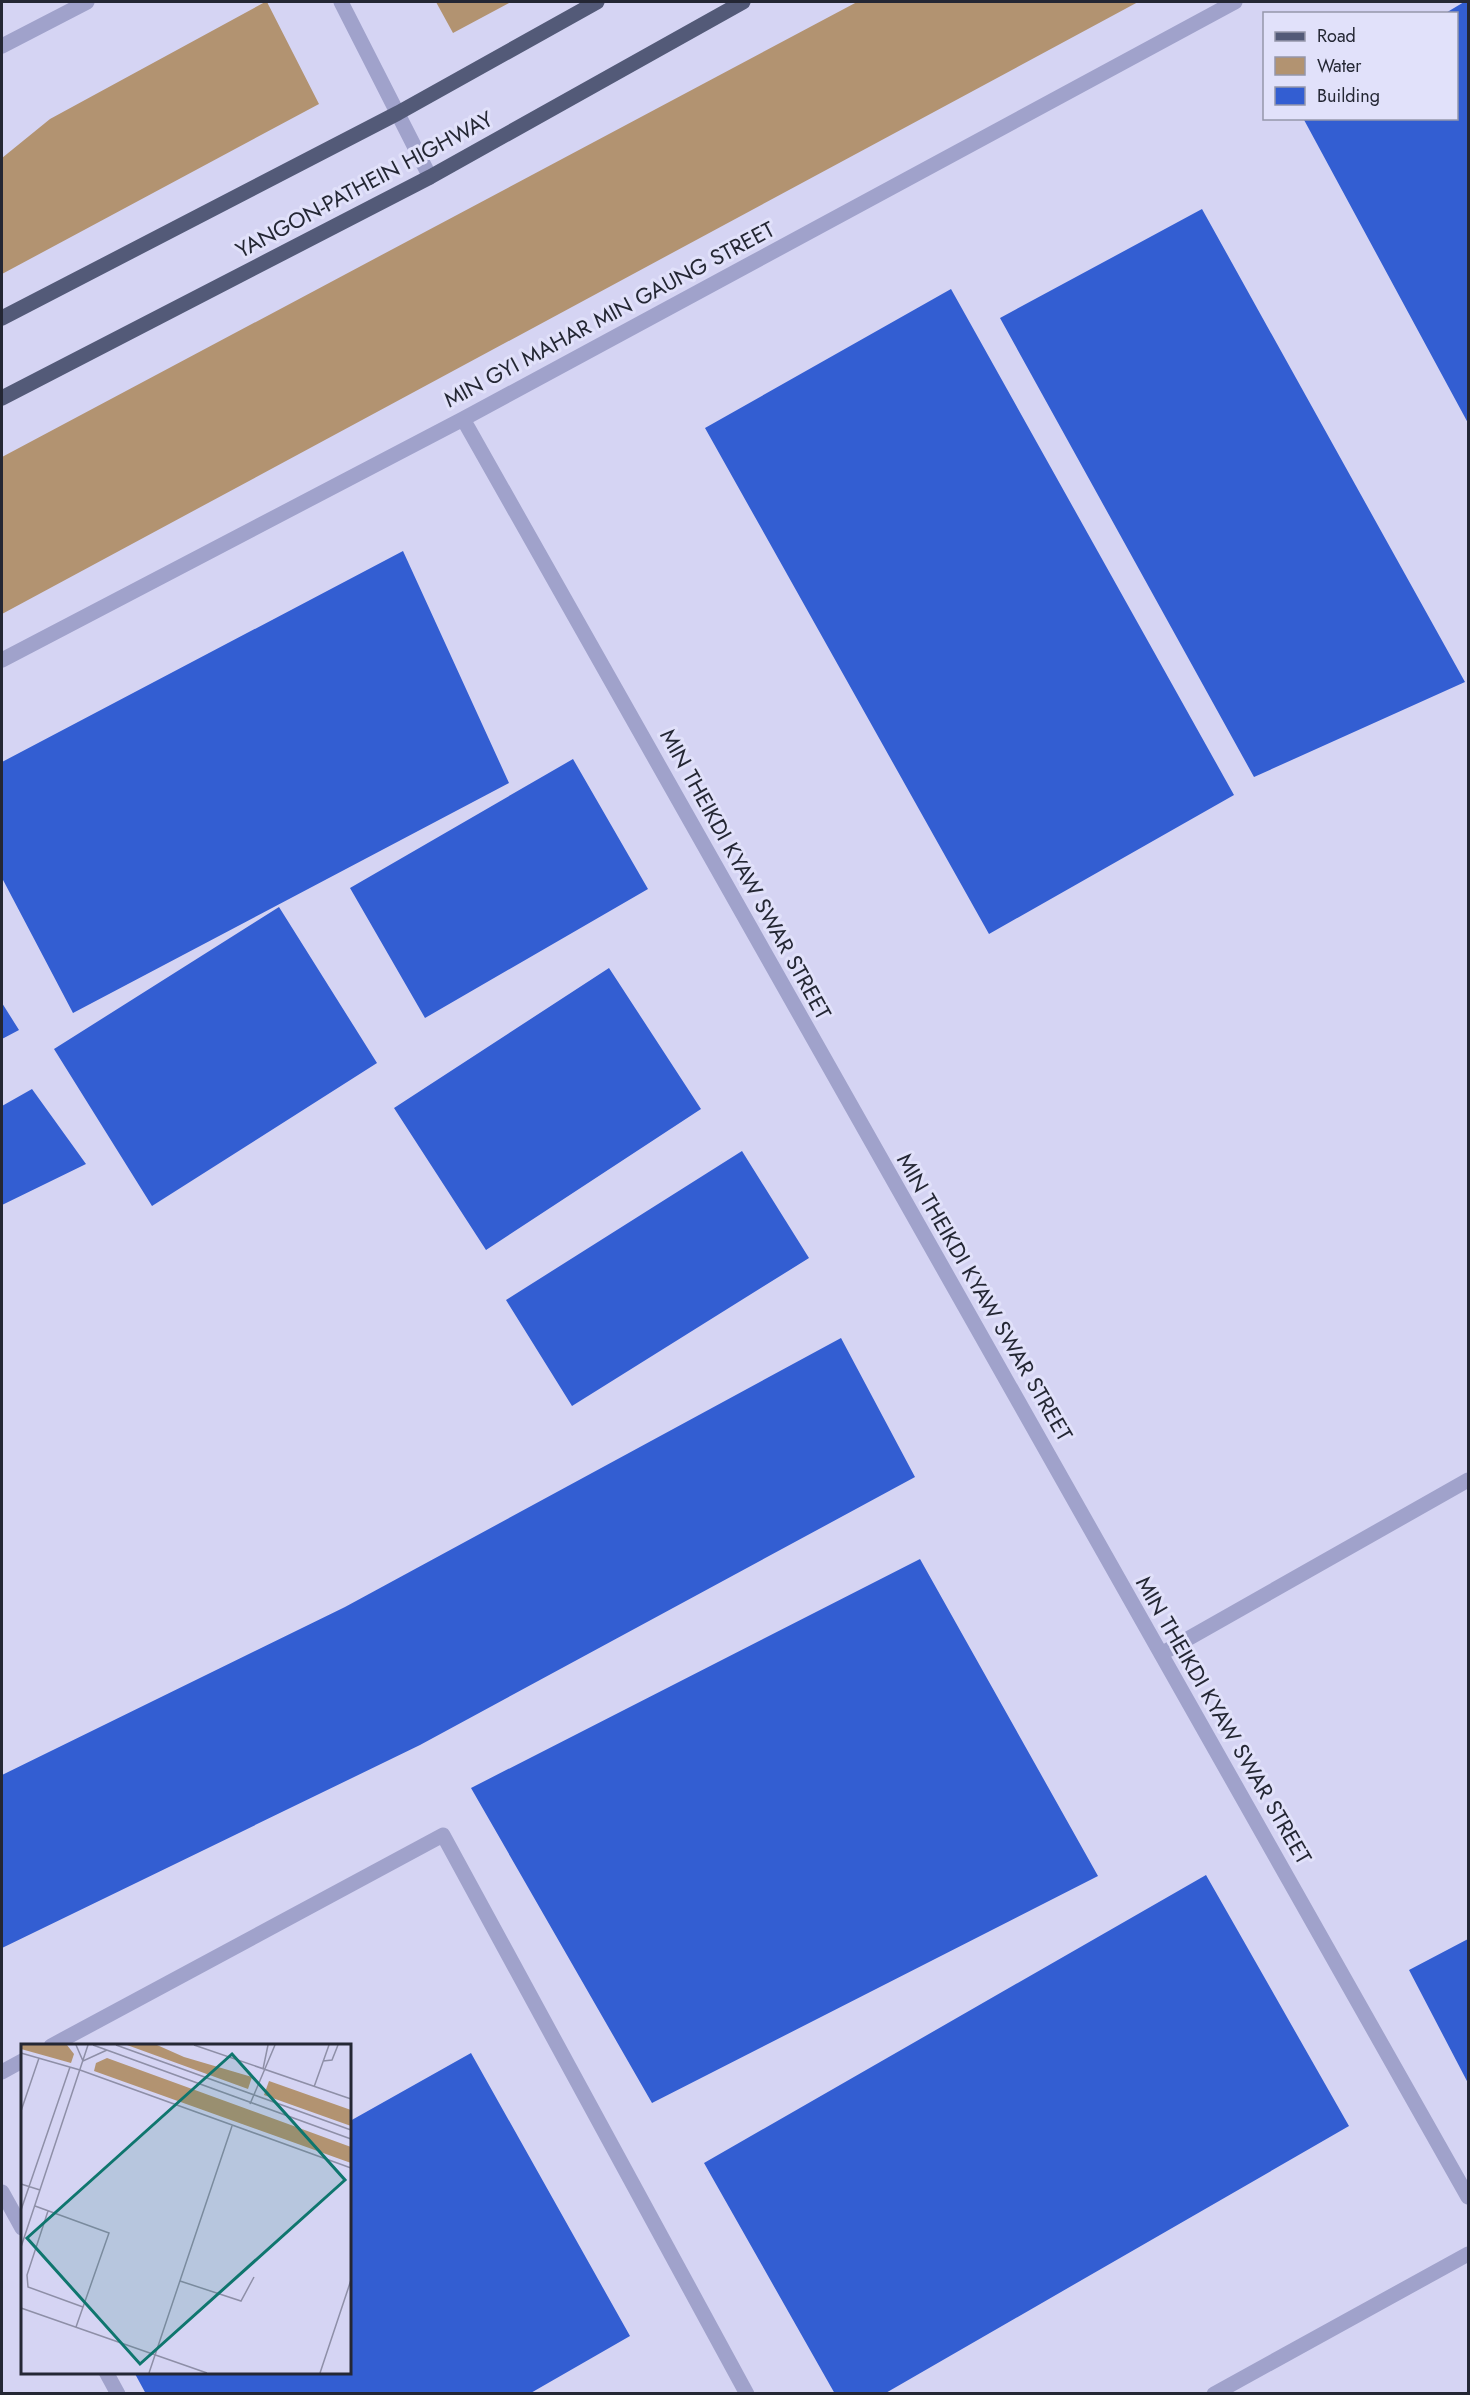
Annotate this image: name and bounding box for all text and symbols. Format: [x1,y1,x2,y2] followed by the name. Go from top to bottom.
[1263,12,1458,120] legend
[1317,23,1356,49] text: Road
[1317,53,1362,79] text: Water
[1317,83,1380,109] text: Building
[230,102,499,266] street label: YANGON-PATHEIN HIGHWAY
[438,213,781,415] street label: MIN GYI MAHAR MIN GAUNG STREET
[653,723,840,1026] street label: MIN THEIKDI KYAW SWAR STREET
[889,1147,1081,1448] street label: MIN THEIKDI KYAW SWAR STREET
[1128,1570,1320,1871] street label: MIN THEIKDI KYAW SWAR STREET
[21,2044,351,2374] inset map

